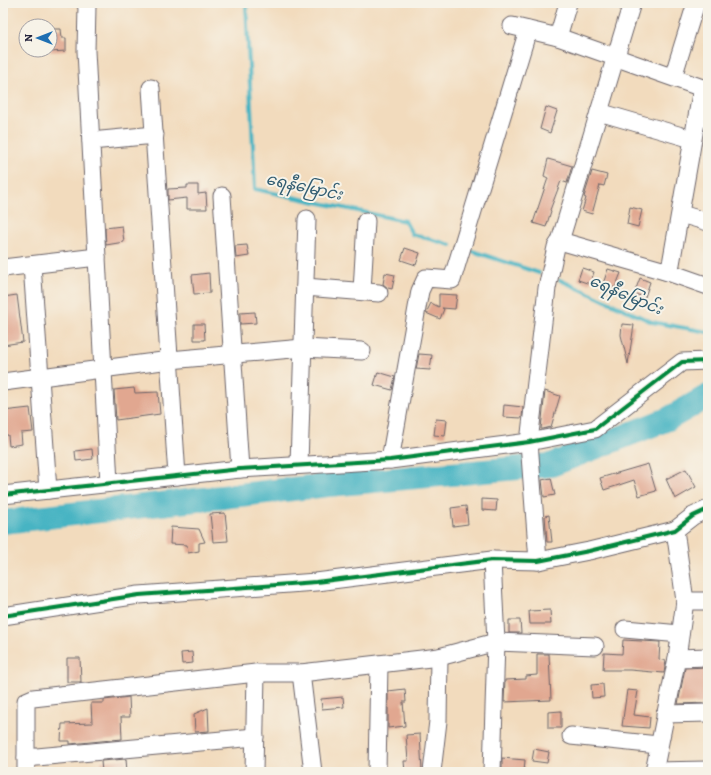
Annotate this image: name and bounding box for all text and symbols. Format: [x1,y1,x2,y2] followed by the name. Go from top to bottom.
[18,18,58,58] north arrow
[21,34,36,42] text: N
[263,167,346,208] water label: ရေနီမြောင်း
[585,269,668,323] water label: ရေနီမြောင်း

